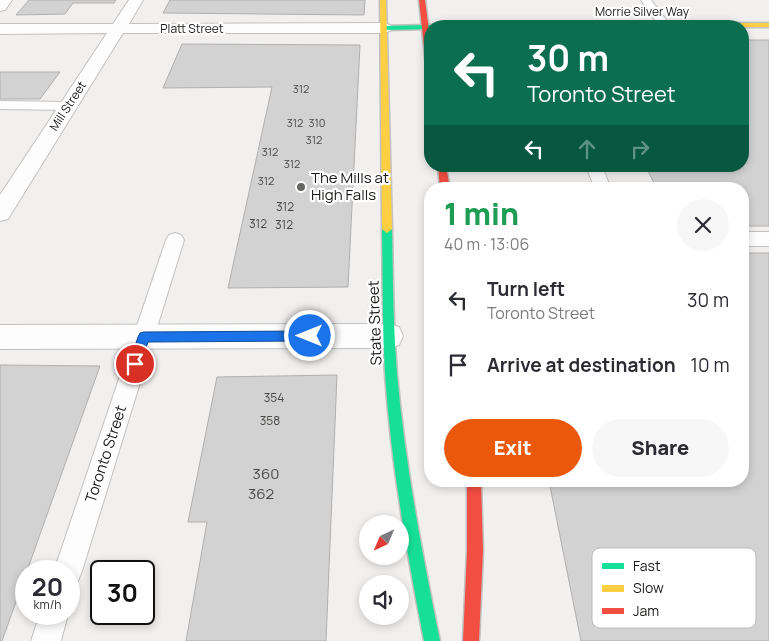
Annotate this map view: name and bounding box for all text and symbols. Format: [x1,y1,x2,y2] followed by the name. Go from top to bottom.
[595,3,690,20] street label: Morrie Silver Way
[160,20,224,37] street label: Platt Street
[527,34,609,82] text: 30 m
[444,40,509,105] icon: left
[45,77,90,134] street label: Mill Street
[527,79,676,109] text: Toronto Street
[293,81,309,96] house number: 312
[287,115,303,130] house number: 312
[308,115,326,130] house number: 310
[306,132,322,147] house number: 312
[520,135,548,163] icon: left
[573,135,601,163] icon: ahead
[626,135,654,163] icon: right
[262,144,278,159] house number: 312
[284,156,300,171] house number: 312
[311,167,389,205] place label: The Mills at High Falls
[258,173,274,188] house number: 312
[295,181,307,193] marker: The Mills at High Falls
[444,193,519,234] text: 1 min
[276,198,294,215] house number: 312
[677,199,729,251] button: close
[249,215,267,232] house number: 312
[275,216,293,233] house number: 312
[444,233,530,255] text: 40 m · 13:06
[487,276,565,302] text: Turn left
[363,280,386,366] street label: State Street
[444,286,472,314] icon: left
[687,287,729,313] text: 30 m
[487,302,595,324] text: Toronto Street
[283,309,335,361] position arrow
[114,343,156,385] pin
[121,350,149,378] icon: arrive
[444,351,472,379] icon: arrive
[487,352,676,378] text: Arrive at destination
[691,352,730,378] text: 10 m
[264,389,284,406] house number: 354
[80,402,131,505] street label: Toronto Street
[260,412,280,429] house number: 358
[444,419,582,477] button: Exit
[592,419,729,477] button: Share
[253,463,279,484] house number: 360
[248,483,274,504] house number: 362
[359,515,409,565] north arrow
[359,515,409,625] map controls
[592,548,756,628] legend
[633,556,661,575] text: Fast
[90,560,155,625] speed limit sign: 30
[32,569,63,604] text: 20
[359,575,409,625] button: sound
[633,578,664,597] text: Slow
[34,596,61,613] text: km/h
[633,601,659,620] text: Jam

